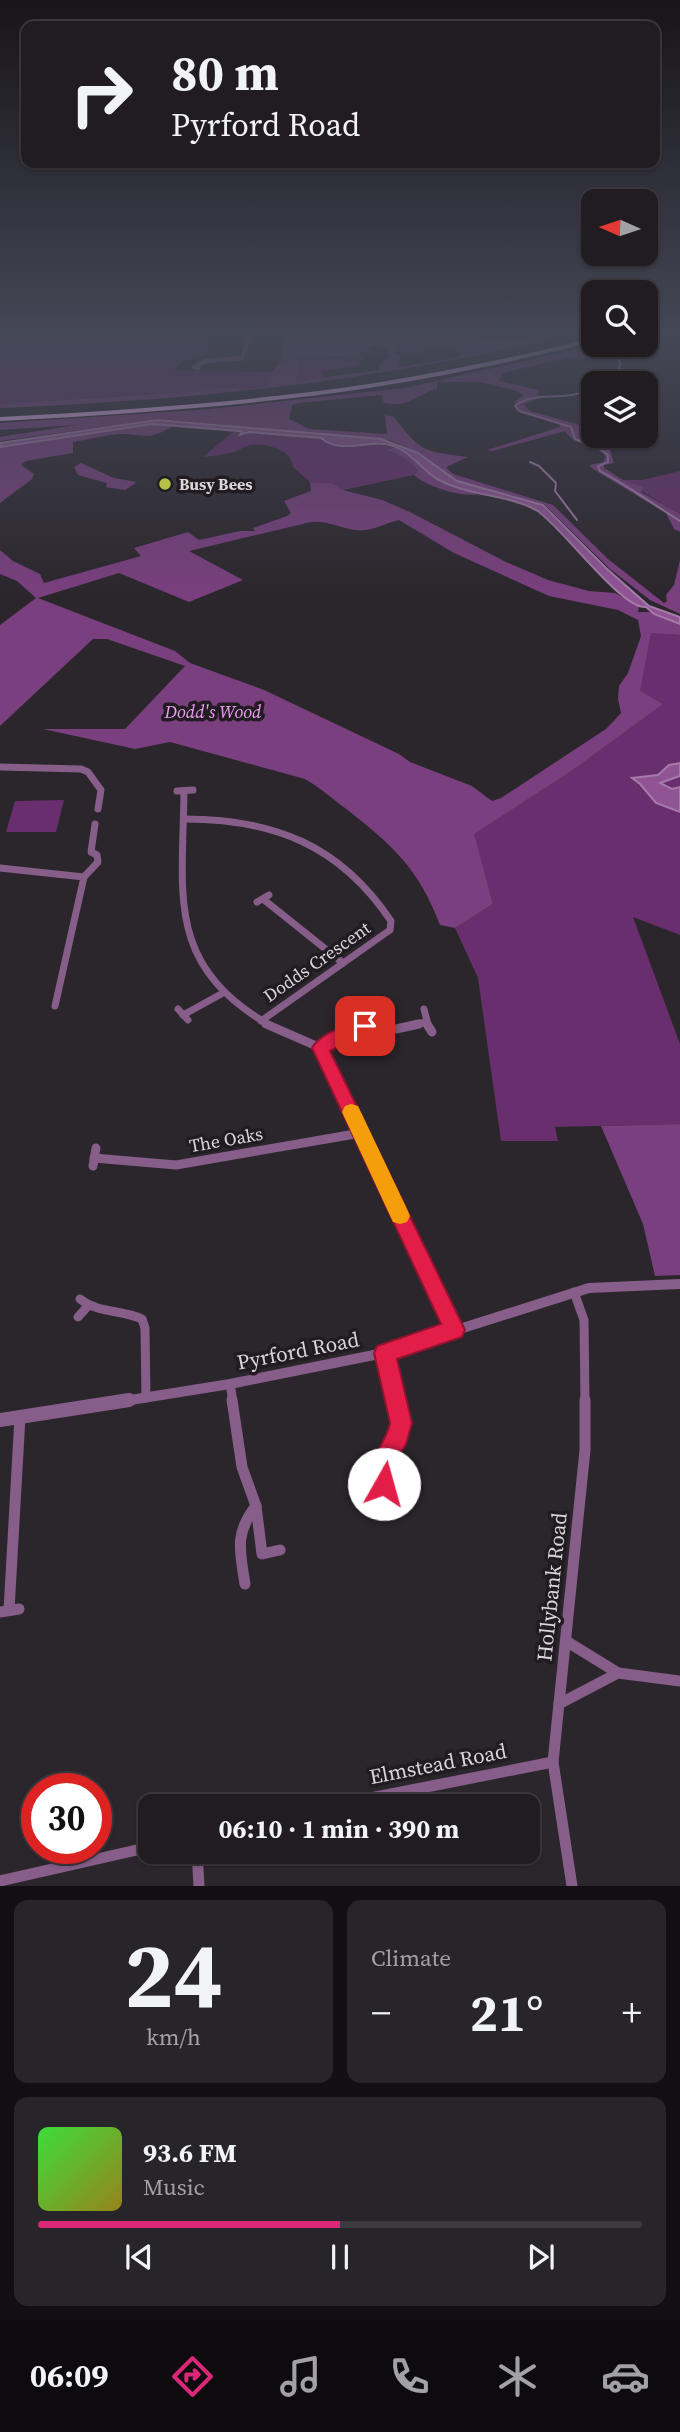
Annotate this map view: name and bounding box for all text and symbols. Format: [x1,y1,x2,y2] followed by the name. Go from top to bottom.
[171,39,279,106] text: 80 m
[56,49,147,140] icon: right
[171,103,360,147] text: Pyrford Road
[581,189,658,266] north arrow
[581,189,658,448] map controls
[581,280,658,357] button: search
[581,371,658,448] button: layers
[179,473,253,495] place label: Busy Bees
[157,476,173,492] marker: Busy Bees
[163,699,262,724] park label: Dodd's Wood
[258,915,375,1008] street label: Dodds Crescent
[335,996,395,1056] pin
[346,1007,384,1045] icon: arrive
[187,1121,265,1158] street label: The Oaks
[234,1324,362,1377] street label: Pyrford Road
[347,1447,421,1521] position arrow
[529,1511,574,1663] street label: Hollybank Road
[367,1736,509,1791] street label: Elmstead Road
[21,1773,112,1864] speed limit sign: 30
[219,1811,459,1847] text: 06:10 · 1 min · 390 m
[124,1913,223,2037] text: 24
[371,1942,451,1974] text: Climate
[470,1977,543,2048] text: 21°
[371,1987,391,2039] text: −
[622,1987,642,2039] text: +
[146,2021,201,2053] text: km/h
[143,2135,237,2171] text: 93.6 FM
[143,2171,205,2203] text: Music
[120,2238,158,2276] icon: previous
[321,2238,359,2276] icon: pause
[522,2238,560,2276] icon: next
[168,2352,217,2401] icon: directions
[276,2352,325,2401] icon: music
[385,2352,434,2401] icon: phone
[493,2352,542,2401] icon: climate
[601,2352,650,2401] icon: car
[30,2354,109,2398] text: 06:09

